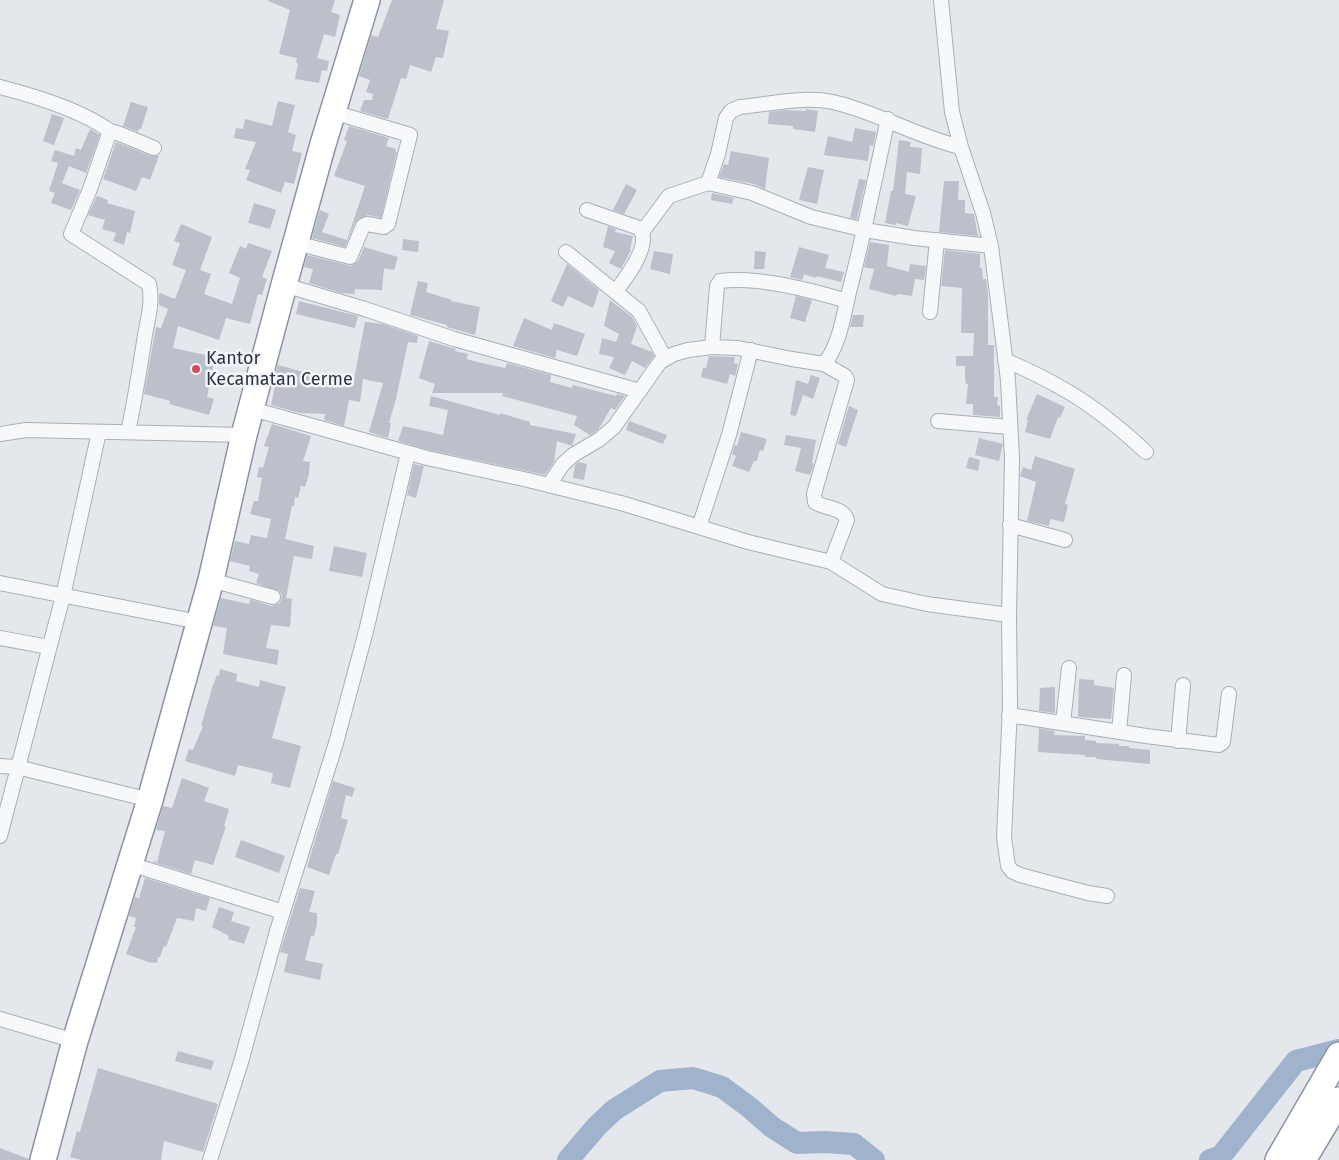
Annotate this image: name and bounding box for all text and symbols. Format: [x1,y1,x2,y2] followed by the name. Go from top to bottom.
[206,348,353,390] place label: Kantor Kecamatan Cerme
[190,363,202,375] marker: Kantor Kecamatan Cerme

